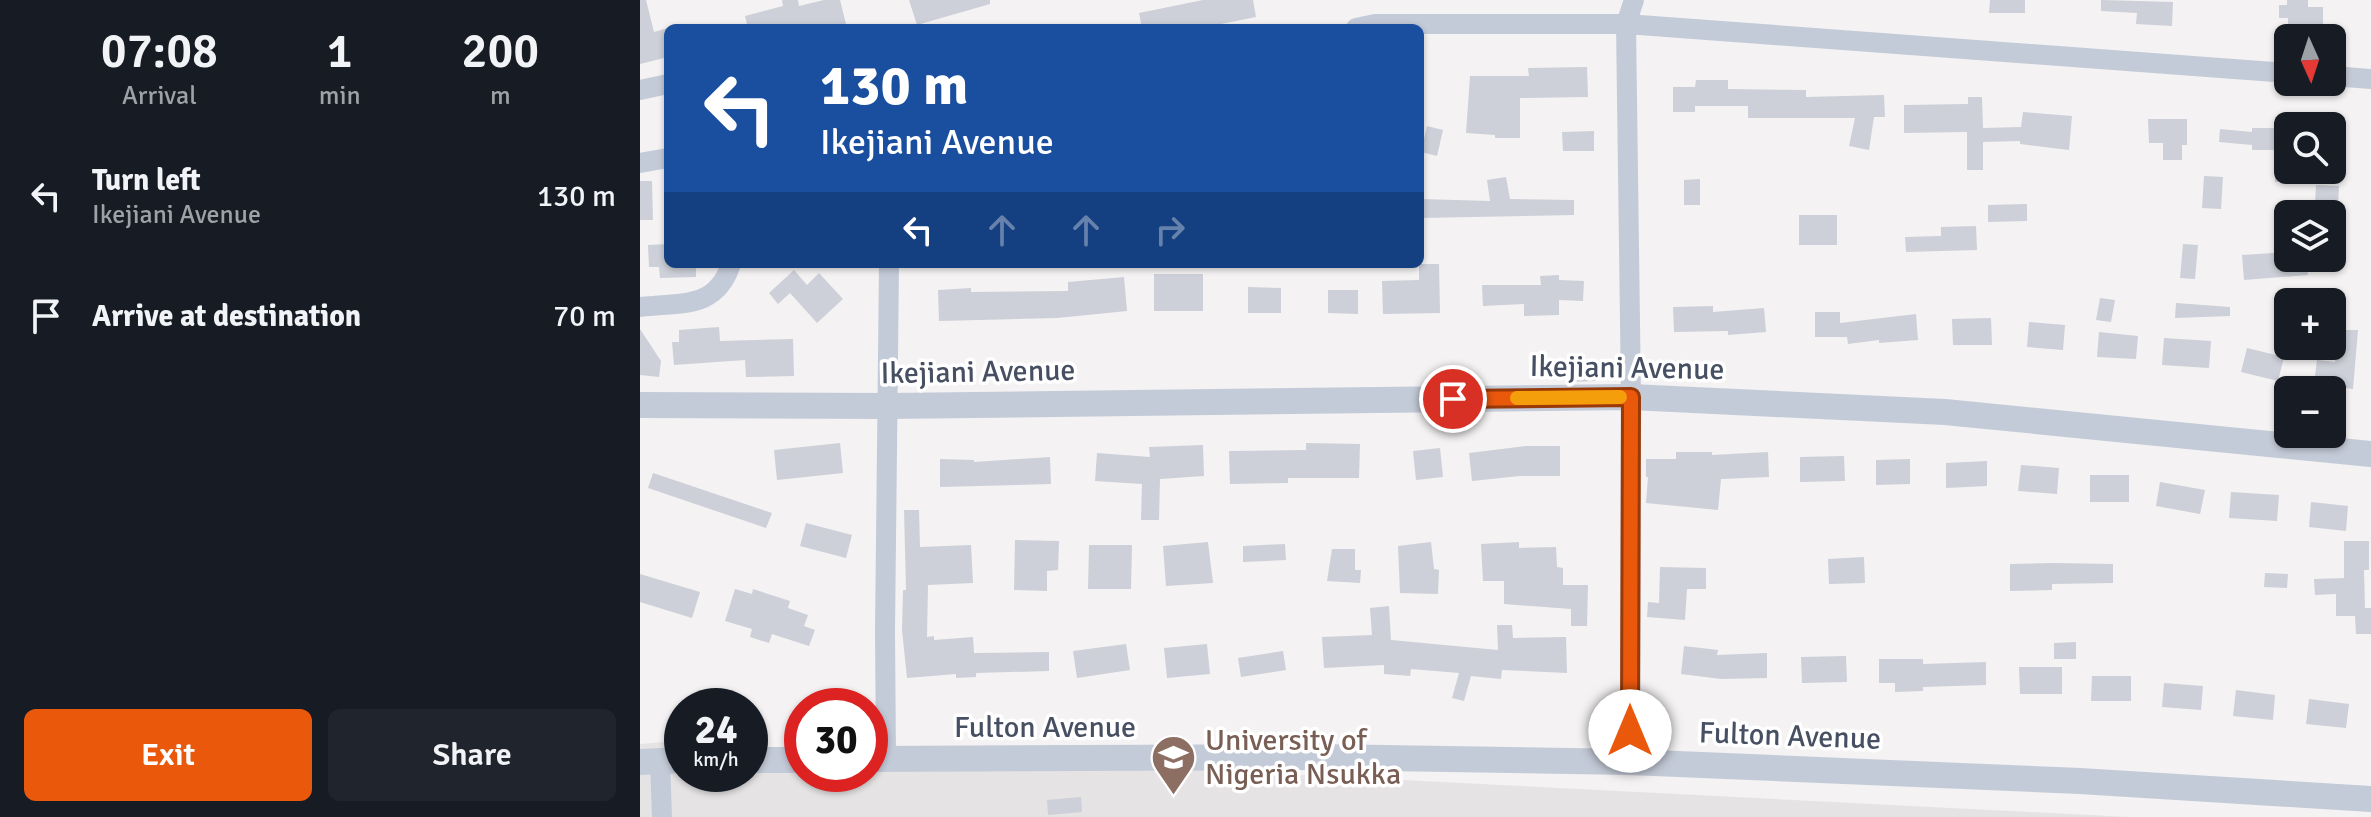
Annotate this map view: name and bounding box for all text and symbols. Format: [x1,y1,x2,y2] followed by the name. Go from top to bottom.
[101,22,218,81] text: 07:08
[327,22,353,81] text: 1
[461,22,539,81] text: 200
[2274,24,2346,96] north arrow
[2274,24,2346,448] map controls
[820,51,968,120] text: 130 m
[688,56,792,160] icon: left
[122,80,197,112] text: Arrival
[319,80,361,112] text: min
[490,80,511,112] text: m
[2274,112,2346,184] button: search
[820,120,1054,165] text: Ikejiani Avenue
[92,162,201,199] text: Turn left
[24,174,68,218] icon: left
[537,178,616,215] text: 130 m
[92,199,261,231] text: Ikejiani Avenue
[2274,200,2346,272] button: layers
[896,208,940,252] icon: left
[980,208,1024,252] icon: ahead
[1064,208,1108,252] icon: ahead
[1148,208,1192,252] icon: right
[2274,288,2346,360] button: +
[24,294,68,338] icon: arrive
[92,298,361,335] text: Arrive at destination
[553,298,616,335] text: 70 m
[1529,348,1725,388] street label: Ikejiani Avenue
[880,352,1076,392] street label: Ikejiani Avenue
[1419,365,1487,433] pin
[2274,376,2346,448] button: −
[1431,377,1475,421] icon: arrive
[784,688,888,792] speed limit sign: 30
[1588,689,1672,773] position arrow
[694,705,738,755] text: 24
[24,709,312,801] button: Exit
[328,709,616,801] button: Share
[954,709,1136,746] street label: Fulton Avenue
[1698,714,1882,758] street label: Fulton Avenue
[1205,722,1401,793] place label: University of Nigeria Nsukka
[1150,733,1198,796] school or university icon: University of Nigeria Nsukka
[693,747,739,772] text: km/h

